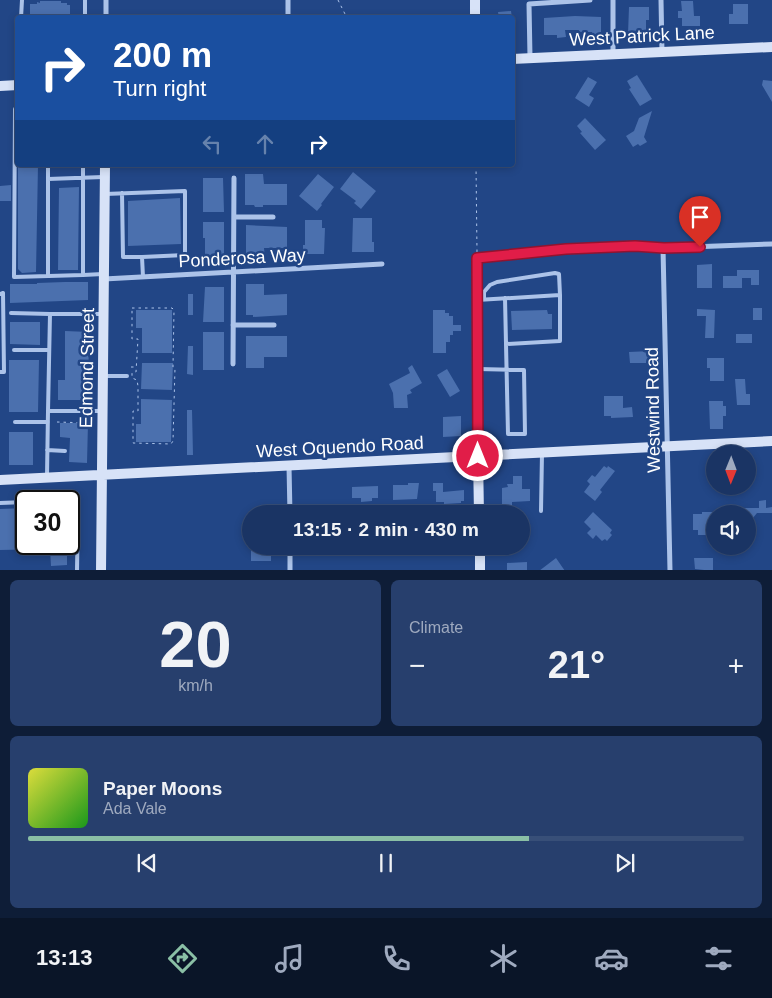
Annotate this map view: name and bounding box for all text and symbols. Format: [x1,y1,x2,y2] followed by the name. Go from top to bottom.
[569,22,715,50] street label: West Patrick Lane
[30,35,95,100] icon: right
[113,35,212,74] text: 200 m
[113,76,206,101] text: Turn right
[198,130,226,158] icon: left
[251,130,279,158] icon: ahead
[304,130,332,158] icon: right
[679,196,721,247] pin
[686,203,714,231] icon: arrive
[178,245,306,271] street label: Ponderosa Way
[76,308,98,428] street label: Edmond Street
[642,347,664,473] street label: Westwind Road
[451,429,503,481] position arrow
[256,433,424,461] street label: West Oquendo Road
[706,445,756,495] north arrow
[706,445,756,555] map controls
[15,490,80,555] speed limit sign: 30
[706,505,756,555] button: sound
[293,519,479,540] text: 13:15 · 2 min · 430 m
[159,608,232,681] text: 20
[409,619,463,636] text: Climate
[548,644,605,686] text: 21°
[409,650,425,681] text: −
[728,650,744,681] text: +
[178,677,213,694] text: km/h
[103,778,222,799] text: Paper Moons
[103,800,167,817] text: Ada Vale
[133,849,161,877] icon: previous
[372,849,400,877] icon: pause
[611,849,639,877] icon: next
[165,941,200,976] icon: directions
[272,941,307,976] icon: music
[379,941,414,976] icon: phone
[486,941,521,976] icon: climate
[594,941,629,976] icon: car
[701,941,736,976] icon: filters
[36,945,92,970] text: 13:13

